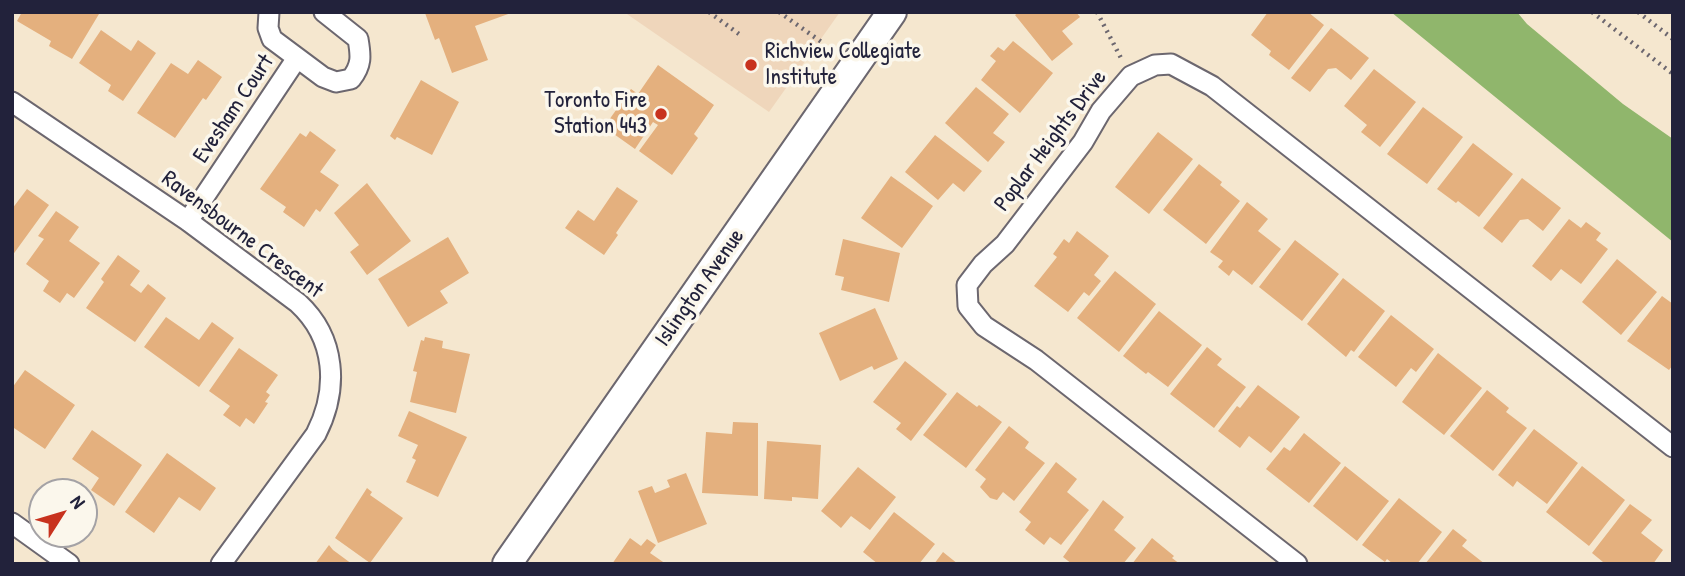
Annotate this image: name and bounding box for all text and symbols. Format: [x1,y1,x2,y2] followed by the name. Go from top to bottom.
[765,38,921,92] place label: Richview Collegiate Institute
[188,50,280,168] street label: Evesham Court
[743,57,759,73] marker: Richview Collegiate Institute
[989,65,1113,217] street label: Poplar Heights Drive
[544,87,647,141] place label: Toronto Fire Station 443
[653,106,669,122] marker: Toronto Fire Station 443
[156,165,328,305] street label: Ravensbourne Crescent
[649,224,751,352] street label: Islington Avenue
[28,478,98,548] north arrow
[65,490,92,513] text: N

